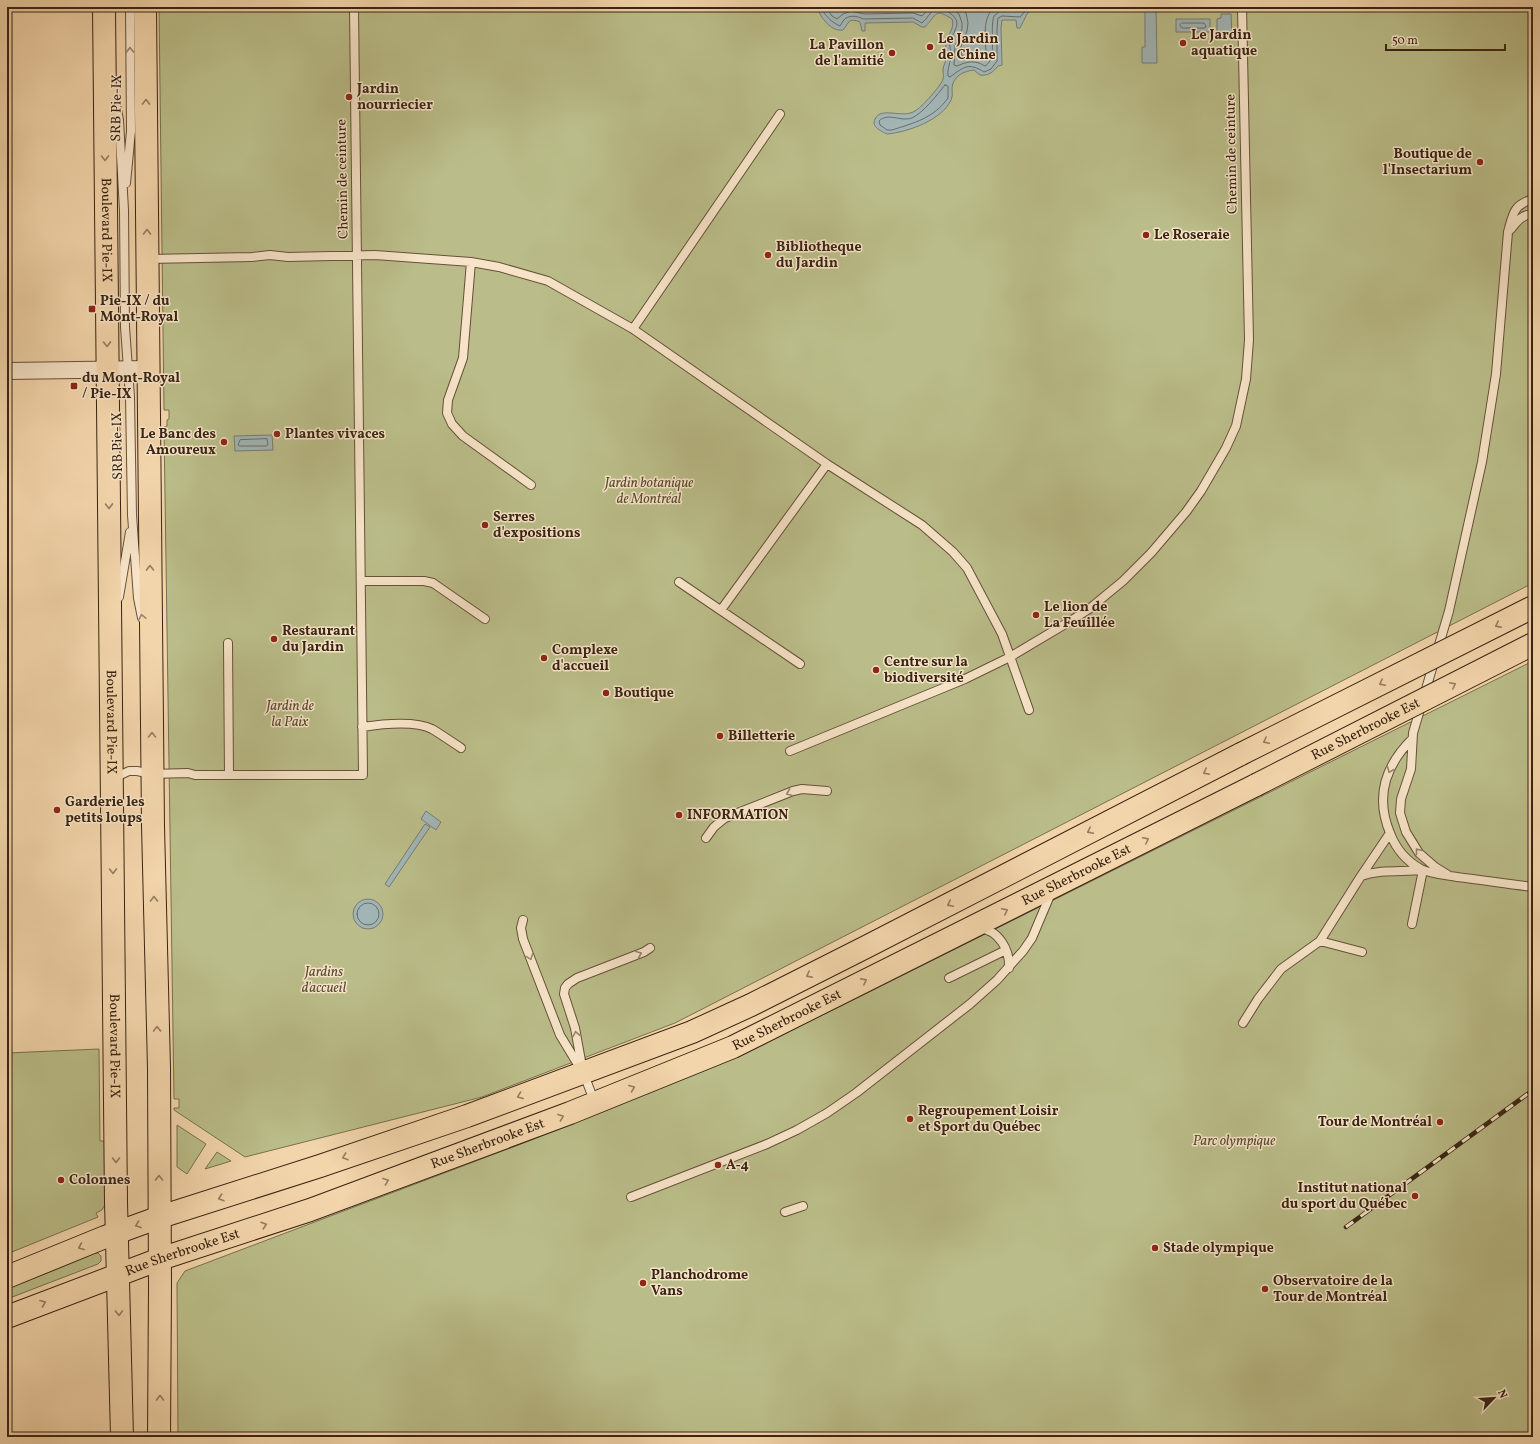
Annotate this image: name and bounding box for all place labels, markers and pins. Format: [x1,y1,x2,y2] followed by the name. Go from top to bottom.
[1191,26,1257,61] place label: Le Jardin aquatique
[938,30,998,65] place label: Le Jardin de Chine
[810,36,884,71] place label: La Pavillon de l'amitié
[1178,38,1188,48] marker: Le Jardin aquatique
[925,42,935,52] marker: Le Jardin de Chine
[887,48,897,58] marker: La Pavillon de l'amitié
[356,80,433,115] place label: Jardin nourriecier
[344,92,354,102] marker: Jardin nourriecier
[1383,145,1472,180] place label: Boutique de l'Insectarium
[1475,157,1485,167] marker: Boutique de l'Insectarium
[1154,226,1230,245] place label: Le Roseraie
[1141,230,1151,240] marker: Le Roseraie
[776,238,862,273] place label: Bibliotheque du Jardin
[763,250,773,260] marker: Bibliotheque du Jardin
[100,292,178,327] place label: Pie-IX / du Mont-Royal
[87,304,97,314] marker: Pie-IX / du Mont-Royal
[82,369,180,404] place label: du Mont-Royal / Pie-IX
[69,381,79,391] marker: du Mont-Royal / Pie-IX
[140,425,216,460] place label: Le Banc des Amoureux
[285,425,385,444] place label: Plantes vivaces
[272,429,282,439] marker: Plantes vivaces
[219,437,229,447] marker: Le Banc des Amoureux
[493,508,580,543] place label: Serres d'expositions
[480,520,490,530] marker: Serres d'expositions
[1044,598,1115,633] place label: Le lion de La Feuillée
[1031,610,1041,620] marker: Le lion de La Feuillée
[282,622,355,657] place label: Restaurant du Jardin
[269,634,279,644] marker: Restaurant du Jardin
[552,641,618,676] place label: Complexe d'accueil
[539,653,549,663] marker: Complexe d'accueil
[884,653,968,688] place label: Centre sur la biodiversité
[871,665,881,675] marker: Centre sur la biodiversité
[614,684,674,703] place label: Boutique
[601,688,611,698] marker: Boutique
[728,727,795,746] place label: Billetterie
[715,731,725,741] marker: Billetterie
[65,793,145,828] place label: Garderie les petits loups
[52,805,62,815] marker: Garderie les petits loups
[687,806,788,825] place label: INFORMATION
[674,810,684,820] marker: INFORMATION
[918,1102,1059,1137] place label: Regroupement Loisir et Sport du Québec
[1318,1113,1432,1132] place label: Tour de Montréal
[905,1114,915,1124] marker: Regroupement Loisir et Sport du Québec
[1435,1117,1445,1127] marker: Tour de Montréal
[726,1156,749,1175] place label: A-4
[713,1160,723,1170] marker: A-4
[69,1171,131,1190] place label: Colonnes
[56,1175,66,1185] marker: Colonnes
[1281,1179,1407,1214] place label: Institut national du sport du Québec
[1410,1191,1420,1201] marker: Institut national du sport du Québec
[1163,1239,1274,1258] place label: Stade olympique
[1150,1243,1160,1253] marker: Stade olympique
[651,1266,748,1301] place label: Planchodrome Vans
[1273,1272,1393,1307] place label: Observatoire de la Tour de Montréal
[638,1278,648,1288] marker: Planchodrome Vans
[1260,1284,1270,1294] marker: Observatoire de la Tour de Montréal

